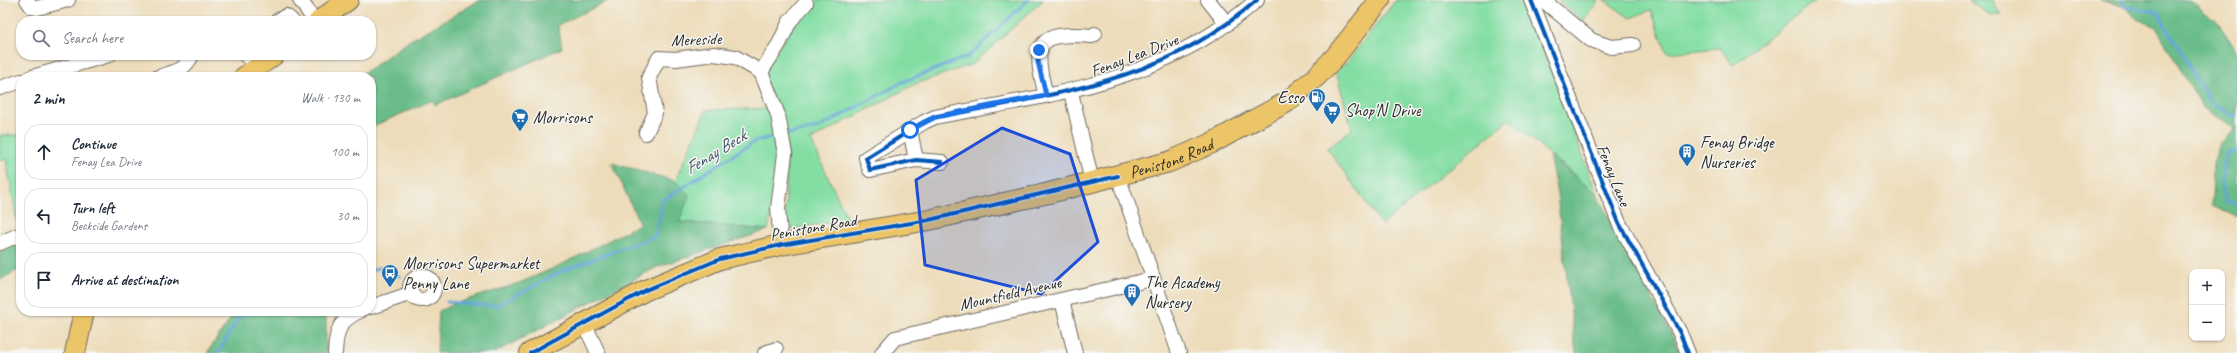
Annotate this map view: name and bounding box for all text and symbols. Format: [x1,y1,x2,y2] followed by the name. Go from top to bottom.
[16,16,376,60] search box
[30,27,52,49] icon: search
[670,28,723,51] street label: Mereside
[62,29,123,48] text: Search here
[1087,29,1182,82] street label: Fenay Lea Drive
[1030,41,1048,59] route end
[1277,87,1305,108] place label: Esso
[1307,87,1327,112] fuel station icon: Esso
[32,88,65,109] text: 2 min
[301,90,360,106] text: Walk · 130 m
[1322,100,1342,125] supermarket icon: Shop'N Drive
[1345,100,1422,121] place label: Shop'N Drive
[510,107,530,132] supermarket icon: Morrisons
[533,107,593,128] place label: Morrisons
[901,121,919,139] route start
[680,123,753,179] water label: Fenay Beck
[1700,132,1775,173] place label: Fenay Bridge Nurseries
[1127,133,1219,183] street label: Penistone Road
[71,135,116,154] text: Continue
[33,141,55,163] icon: ahead
[1592,141,1636,211] street label: Fenay Lane
[1677,142,1697,167] building icon: Fenay Bridge Nurseries
[331,144,359,160] text: 100 m
[71,154,141,170] text: Fenay Lea Drive
[71,199,114,218] text: Turn left
[33,205,55,227] icon: left
[337,208,359,224] text: 30 m
[768,209,861,245] street label: Penistone Road
[71,218,147,234] text: Beckside Gardens
[403,253,542,294] place label: Morrisons Supermarket Penny Lane
[380,263,400,288] bus stop icon: Morrisons Supermarket Penny Lane
[33,269,55,291] icon: arrive
[2189,269,2225,341] map controls
[2189,269,2225,305] button: +
[71,271,178,290] text: Arrive at destination
[957,271,1065,315] street label: Mountfield Avenue
[1145,272,1221,313] place label: The Academy Nursery
[1122,282,1142,307] building icon: The Academy Nursery
[2189,305,2225,341] button: −

